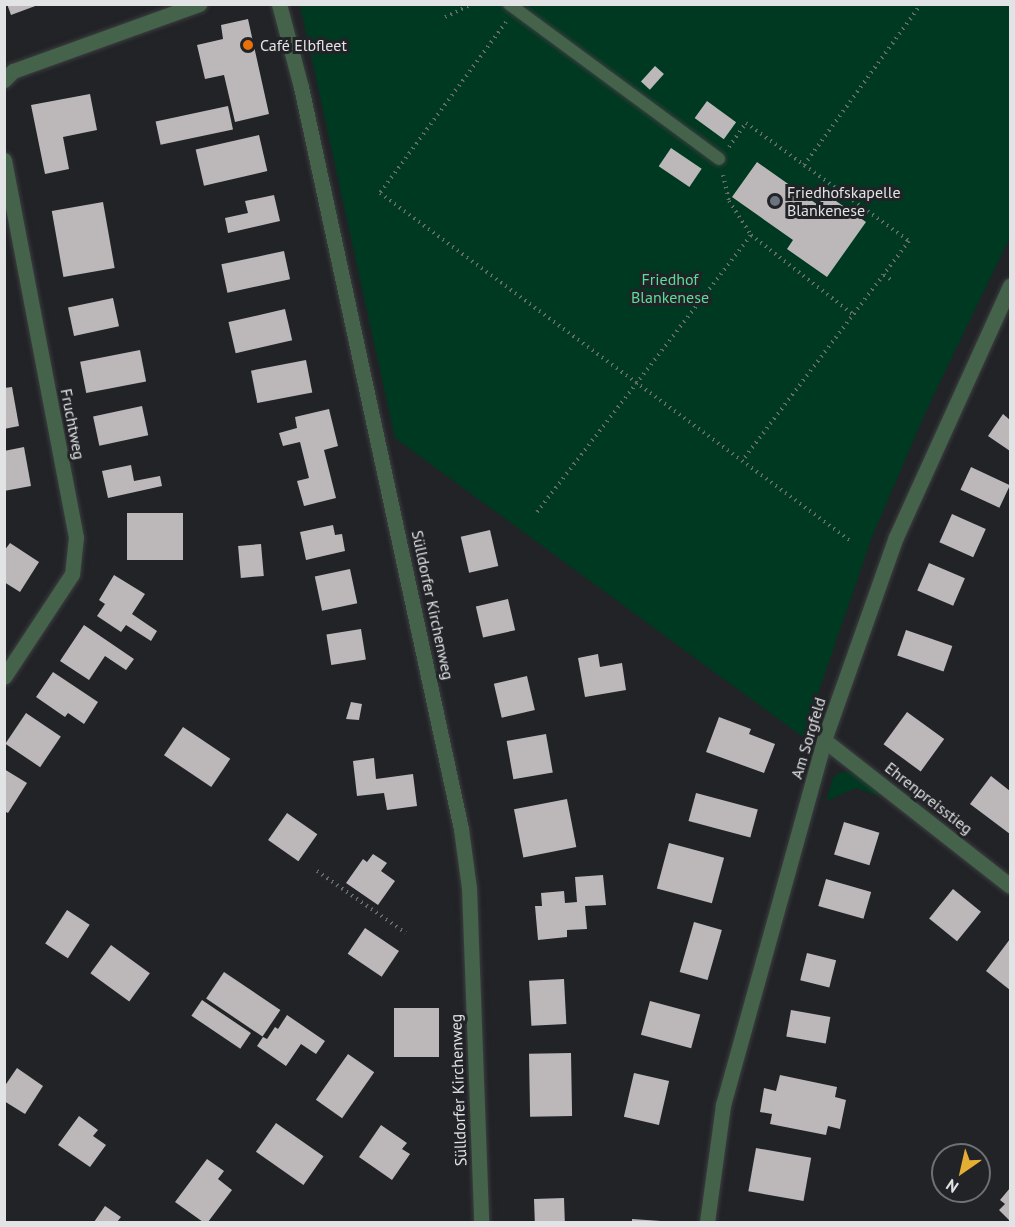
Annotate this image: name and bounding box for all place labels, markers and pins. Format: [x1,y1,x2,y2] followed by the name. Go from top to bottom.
[260,35,347,55] place label: Café Elbfleet
[241,38,255,52] marker: Café Elbfleet
[787,182,901,220] place label: Friedhofskapelle Blankenese
[768,194,782,208] marker: Friedhofskapelle Blankenese

